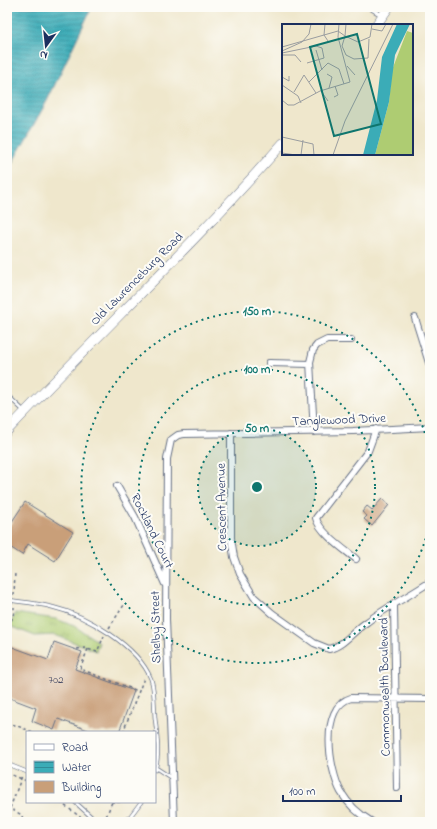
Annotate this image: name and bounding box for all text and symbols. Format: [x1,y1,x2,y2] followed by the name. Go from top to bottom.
[282,24,413,155] inset map
[26,26,66,66] north arrow
[38,46,49,63] text: N
[86,228,189,331] street label: Old Lawrenceburg Road
[243,303,272,321] text: 150 m
[244,361,271,379] text: 100 m
[292,409,386,432] street label: Tanglewood Drive
[245,420,270,438] text: 50 m
[212,463,232,551] street label: Crescent Avenue
[250,480,264,494] centre of rings
[126,490,179,572] street label: Rockland Court
[146,590,167,663] street label: Shelby Street
[374,617,396,757] street label: Commonwealth Boulevard
[49,672,64,688] house number: 702
[26,731,156,803] legend
[62,739,88,757] text: Road
[62,759,91,777] text: Water
[283,777,401,803] scale bar
[61,779,101,798] text: Building
[289,783,316,801] text: 100 m

